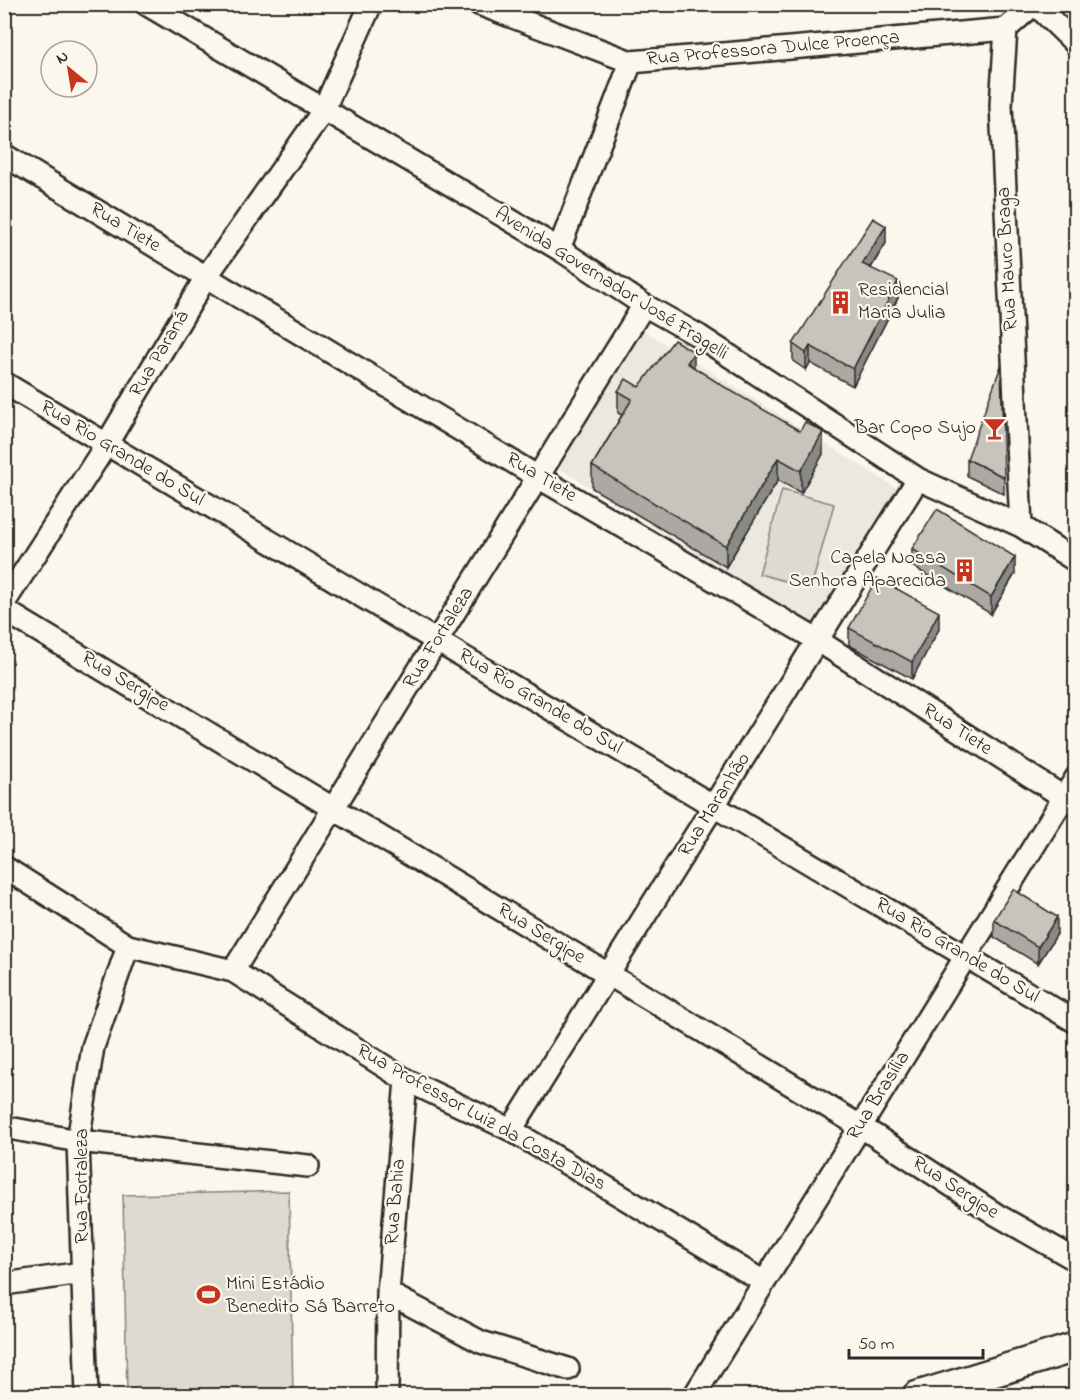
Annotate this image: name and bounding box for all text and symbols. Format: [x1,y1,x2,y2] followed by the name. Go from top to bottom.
[645,23,901,75] street label: Rua Professora Dulce Proença
[39,39,99,99] north arrow
[52,45,73,71] text: N
[990,186,1027,332] street label: Rua Mauro Braga
[84,195,166,261] street label: Rua Tiete
[488,200,734,369] street label: Avenida Governador José Fragelli
[858,276,949,328] place label: Residencial Maria Julia
[827,289,853,315] building icon: Residencial Maria Julia
[123,305,197,403] street label: Rua Paraná
[34,393,210,515] street label: Rua Rio Grande do Sul
[853,414,976,443] place label: Bar Copo Sujo
[981,415,1007,441] bar icon: Bar Copo Sujo
[500,445,582,511] street label: Rua Tiete
[789,544,946,596] place label: Capela Nossa Senhora Aparecida
[951,557,977,583] building icon: Capela Nossa Senhora Aparecida
[396,582,482,694] street label: Rua Fortaleza
[452,641,628,763] street label: Rua Rio Grande do Sul
[75,644,175,721] street label: Rua Sergipe
[916,697,998,763] street label: Rua Tiete
[671,747,759,863] street label: Rua Maranhão
[869,890,1045,1012] street label: Rua Rio Grande do Sul
[491,896,591,973] street label: Rua Sergipe
[351,1037,611,1199] street label: Rua Professor Luiz da Costa Dias
[840,1046,918,1146] street label: Rua Brasília
[68,1128,97,1244] street label: Rua Fortaleza
[905,1149,1004,1228] street label: Rua Sergipe
[378,1158,414,1246] street label: Rua Bahia
[225,1270,395,1322] place label: Mini Estádio Benedito Sá Barreto
[195,1282,221,1308] sports icon: Mini Estádio Benedito Sá Barreto
[849,1322,982,1360] scale bar
[858,1332,895,1358] text: 50 m

